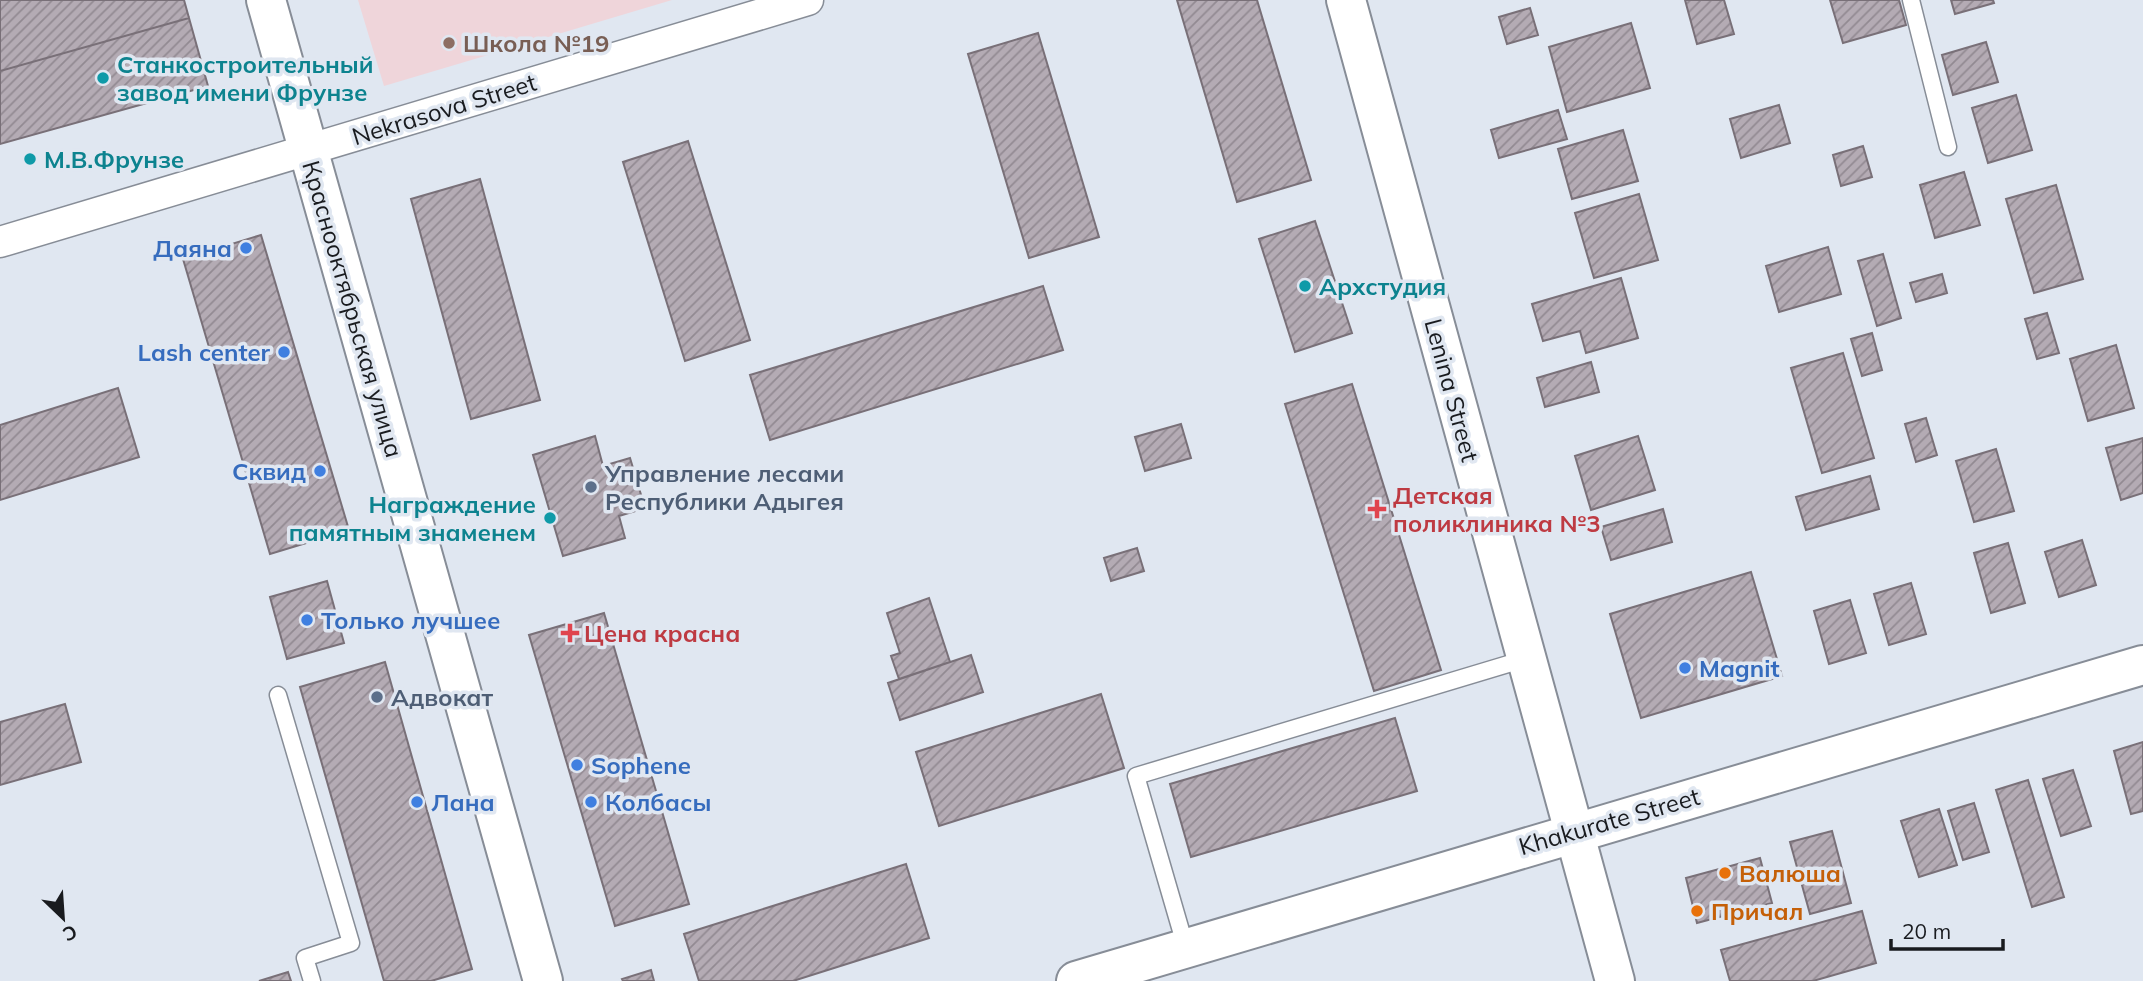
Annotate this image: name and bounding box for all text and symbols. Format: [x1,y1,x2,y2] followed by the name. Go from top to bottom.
[463,28,609,58] place label: Школа №19
[441,35,457,51] marker: Школа №19
[117,49,374,107] place label: Станкостроительный завод имени Фрунзе
[348,67,540,151] street label: Nekrasova Street
[95,70,111,86] marker: Станкостроительный завод имени Фрунзе
[44,144,184,174] place label: М.В.Фрунзе
[22,151,38,167] marker: М.В.Фрунзе
[296,157,410,461] street label: Краснооктябрьская улица
[153,233,232,263] place label: Даяна
[238,240,254,256] marker: Даяна
[1319,271,1446,301] place label: Архстудия
[1297,278,1313,294] marker: Архстудия
[1419,315,1485,465] street label: Lenina Street
[138,337,271,367] place label: Lash center
[276,344,292,360] marker: Lash center
[232,456,306,486] place label: Сквид
[604,458,844,516] place label: Управление лесами Республики Адыгея
[312,463,328,479] marker: Сквид
[583,479,599,495] marker: Управление лесами Республики Адыгея
[1393,480,1601,538] place label: Детская поликлиника №3
[289,489,536,547] place label: Награждение памятным знаменем
[1367,499,1387,519] marker: Детская поликлиника №3
[542,510,558,526] marker: Награждение памятным знаменем
[321,605,501,635] place label: Только лучшее
[299,612,315,628] marker: Только лучшее
[584,618,740,648] place label: Цена красна
[562,625,578,641] marker: Цена красна
[1699,653,1780,683] place label: Magnit
[1677,660,1693,676] marker: Magnit
[391,682,494,712] place label: Адвокат
[369,689,385,705] marker: Адвокат
[591,750,691,780] place label: Sophene
[569,757,585,773] marker: Sophene
[1515,781,1703,861] street label: Khakurate Street
[431,787,495,817] place label: Лана
[605,787,711,817] place label: Колбасы
[409,794,425,810] marker: Лана
[583,794,599,810] marker: Колбасы
[1739,858,1841,888] place label: Валюша
[1717,865,1733,881] marker: Валюша
[28,883,98,953] north arrow
[1711,896,1803,926] place label: Причал
[1689,903,1705,919] marker: Причал
[1891,908,2003,952] scale bar
[1902,918,1951,944] text: 20 m
[59,920,81,947] text: С

